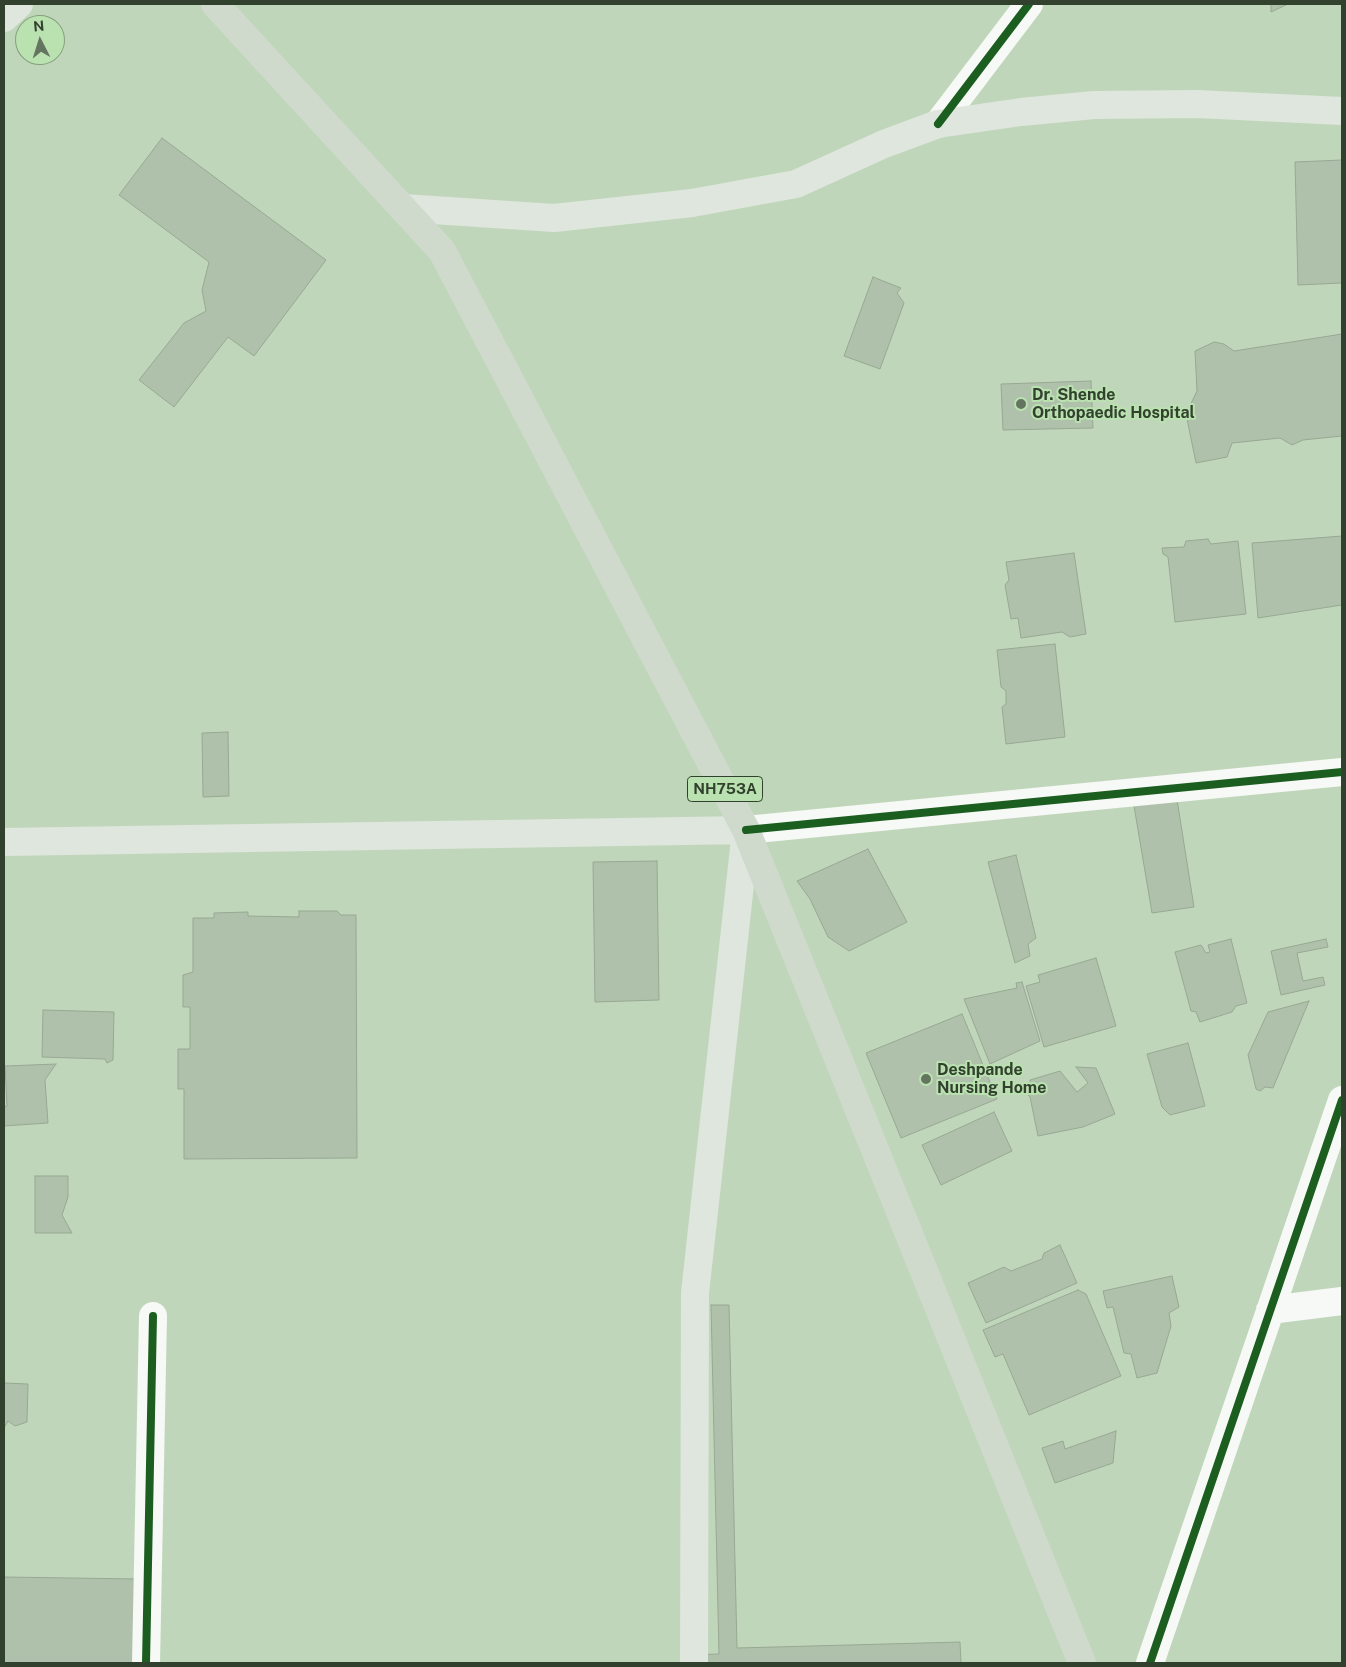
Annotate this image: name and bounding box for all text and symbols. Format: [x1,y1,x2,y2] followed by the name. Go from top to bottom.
[15,15,65,65] north arrow
[33,18,45,35] text: N
[1032,385,1195,423] place label: Dr. Shende Orthopaedic Hospital
[1014,397,1028,411] marker: Dr. Shende Orthopaedic Hospital
[688,776,762,802] road number: NH753A
[937,1060,1046,1098] place label: Deshpande Nursing Home
[919,1072,933,1086] marker: Deshpande Nursing Home

